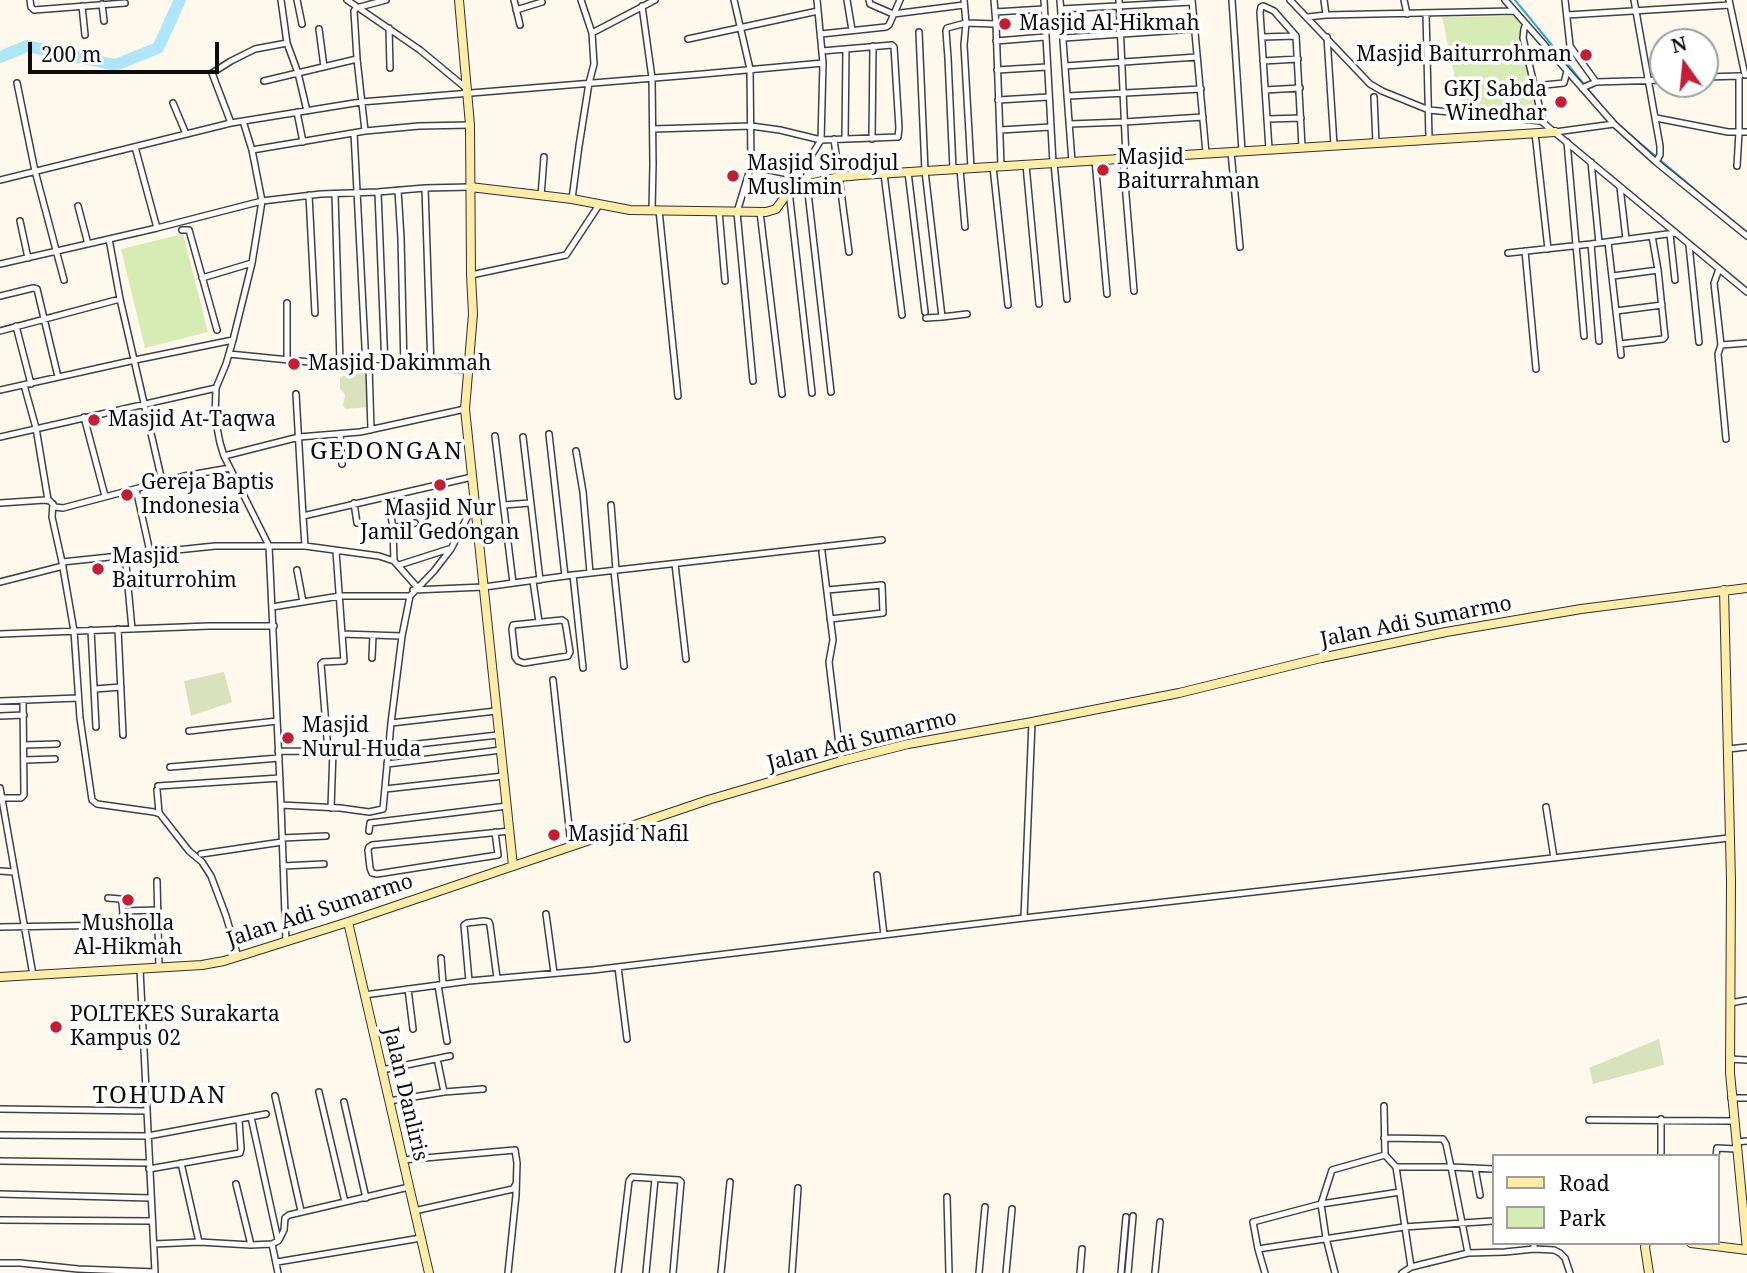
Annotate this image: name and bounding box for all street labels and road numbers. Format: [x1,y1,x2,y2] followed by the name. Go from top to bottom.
[1318,591,1514,653] street label: Jalan Adi Sumarmo
[765,705,959,777] street label: Jalan Adi Sumarmo
[224,869,416,953] street label: Jalan Adi Sumarmo
[377,1025,433,1163] street label: Jalan Danliris

